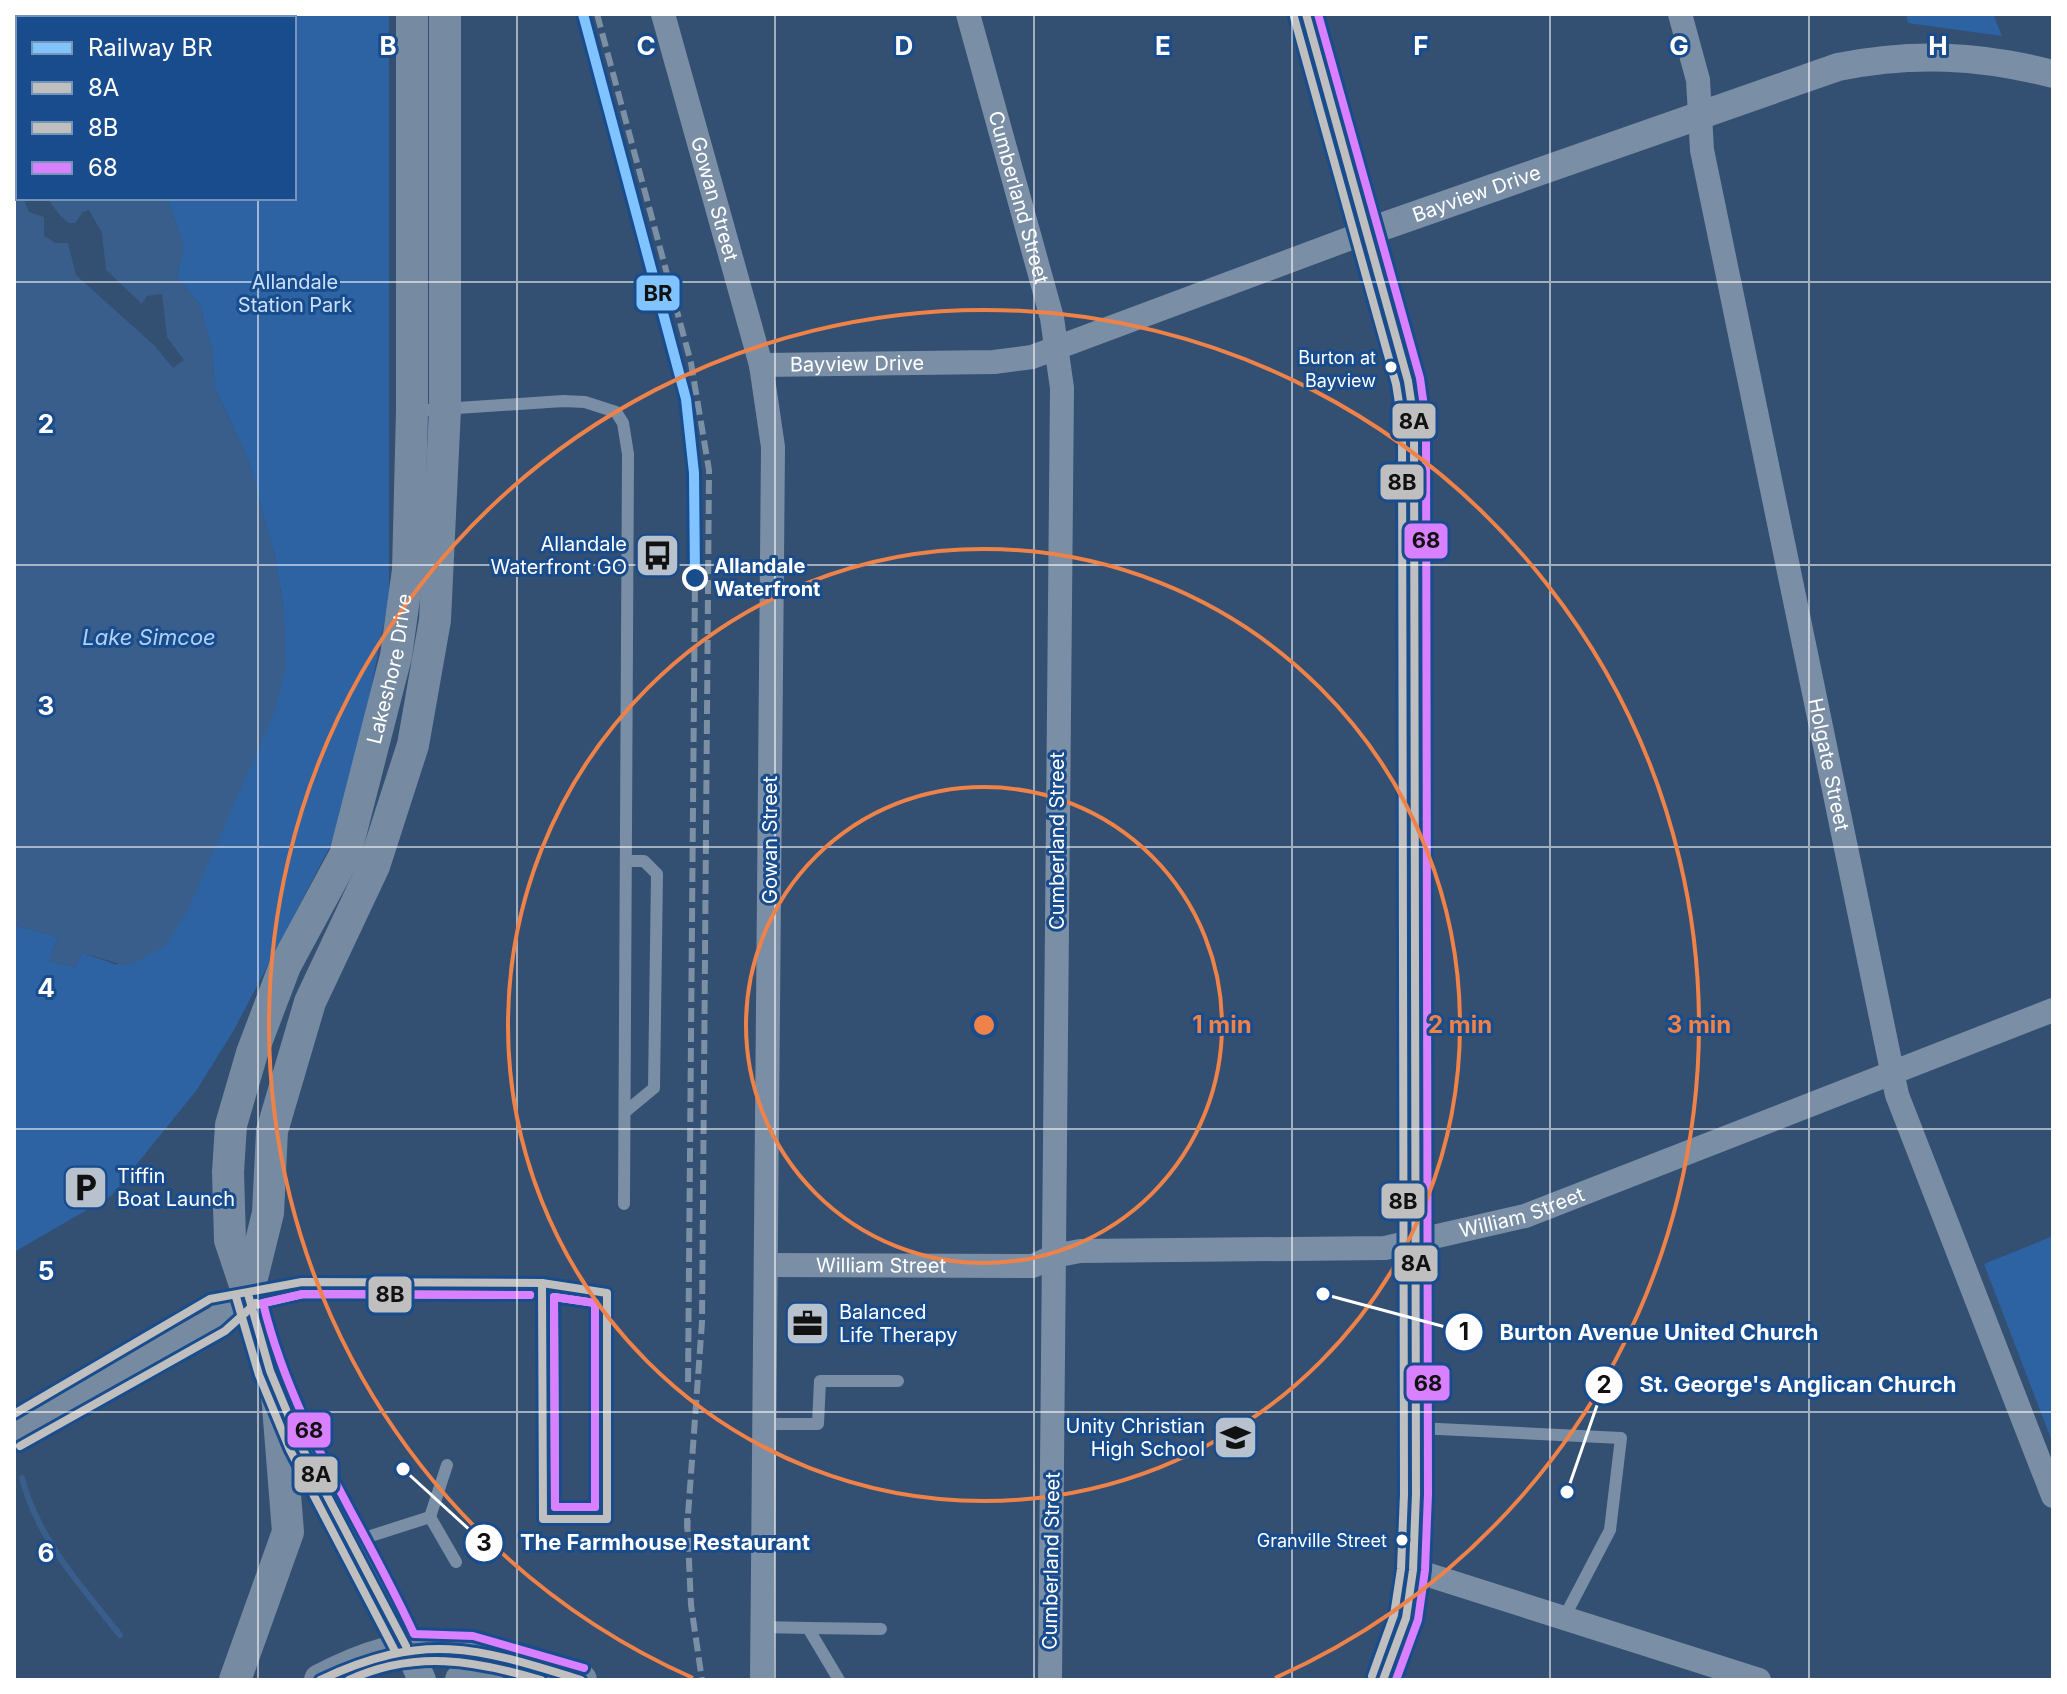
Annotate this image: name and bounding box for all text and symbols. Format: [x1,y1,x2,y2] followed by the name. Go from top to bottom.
[16,16,296,200] legend
[379,30,397,61] text: B
[636,30,656,61] text: C
[895,30,913,61] text: D
[1155,30,1171,61] text: E
[1413,30,1429,61] text: F
[1669,30,1689,61] text: G
[1928,30,1948,61] text: H
[88,33,213,62] text: Railway BR
[88,73,119,102] text: 8A
[983,108,1054,287] street label: Cumberland Street
[88,113,119,142] text: 8B
[686,134,744,264] street label: Gowan Street
[88,153,118,182] text: 68
[1409,160,1544,227] street label: Bayview Drive
[238,270,352,317] park label: Allandale Station Park
[635,274,681,312] line badge: BR
[643,280,673,306] text: BR
[1298,347,1376,391] place label: Burton at Bayview
[790,351,924,377] street label: Bayview Drive
[1383,359,1399,375] marker: Burton at Bayview
[1391,402,1437,440] line badge: 8A
[38,408,54,439] text: 2
[1399,408,1429,434] text: 8A
[1379,463,1425,501] line badge: 8B
[1388,469,1416,495] text: 8B
[1403,522,1449,560] line badge: 68
[1412,527,1440,553] text: 68
[634,531,682,579] bus stop icon: Allandale Waterfront GO
[490,532,627,579] place label: Allandale Waterfront GO
[714,554,820,601] place label: Allandale Waterfront
[683,566,707,590] marker: Allandale Waterfront
[362,592,417,747] street label: Lakeshore Drive
[82,624,216,650] water label: Lake Simcoe
[38,690,54,721] text: 3
[1803,696,1854,834] street label: Holgate Street
[1045,752,1069,930] street label: Cumberland Street
[758,776,782,904] street label: Gowan Street
[37,972,55,1003] text: 4
[1192,1010,1252,1039] text: 1 min
[1428,1010,1492,1039] text: 2 min
[1667,1010,1731,1039] text: 3 min
[970,1011,998,1039] centre of rings
[62,1163,110,1211] parking icon: Tiffin Boat Launch
[117,1164,235,1211] place label: Tiffin Boat Launch
[1380,1182,1426,1220] line badge: 8B
[1457,1182,1588,1243] street label: William Street
[1389,1188,1417,1214] text: 8B
[1393,1244,1439,1283] line badge: 8A
[1401,1250,1431,1276] text: 8A
[816,1253,946,1278] street label: William Street
[38,1255,54,1286] text: 5
[367,1275,413,1314] line badge: 8B
[376,1281,404,1307] text: 8B
[784,1299,832,1347] office icon: Balanced Life Therapy
[839,1300,958,1347] place label: Balanced Life Therapy
[1444,1309,1835,1355] callout: Burton Avenue United Church
[1459,1317,1469,1346] text: 1
[1500,1319,1818,1345] text: Burton Avenue United Church
[1584,1362,1973,1408] callout: St. George's Anglican Church
[1405,1364,1451,1402] line badge: 68
[1414,1370,1442,1396] text: 68
[1596,1370,1612,1399] text: 2
[1640,1371,1956,1397] text: St. George's Anglican Church
[286,1411,332,1449] line badge: 68
[1212,1413,1260,1461] school or university icon: Unity Christian High School
[1066,1414,1205,1461] place label: Unity Christian High School
[295,1417,323,1443] text: 68
[293,1455,339,1494] line badge: 8A
[301,1461,331,1487] text: 8A
[1037,1471,1065,1650] street label: Cumberland Street
[464,1520,826,1566] callout: The Farmhouse Restaurant
[476,1528,492,1557] text: 3
[520,1529,810,1555] text: The Farmhouse Restaurant
[1257,1530,1387,1551] place label: Granville Street
[1394,1532,1410,1548] marker: Granville Street
[38,1537,54,1568] text: 6

